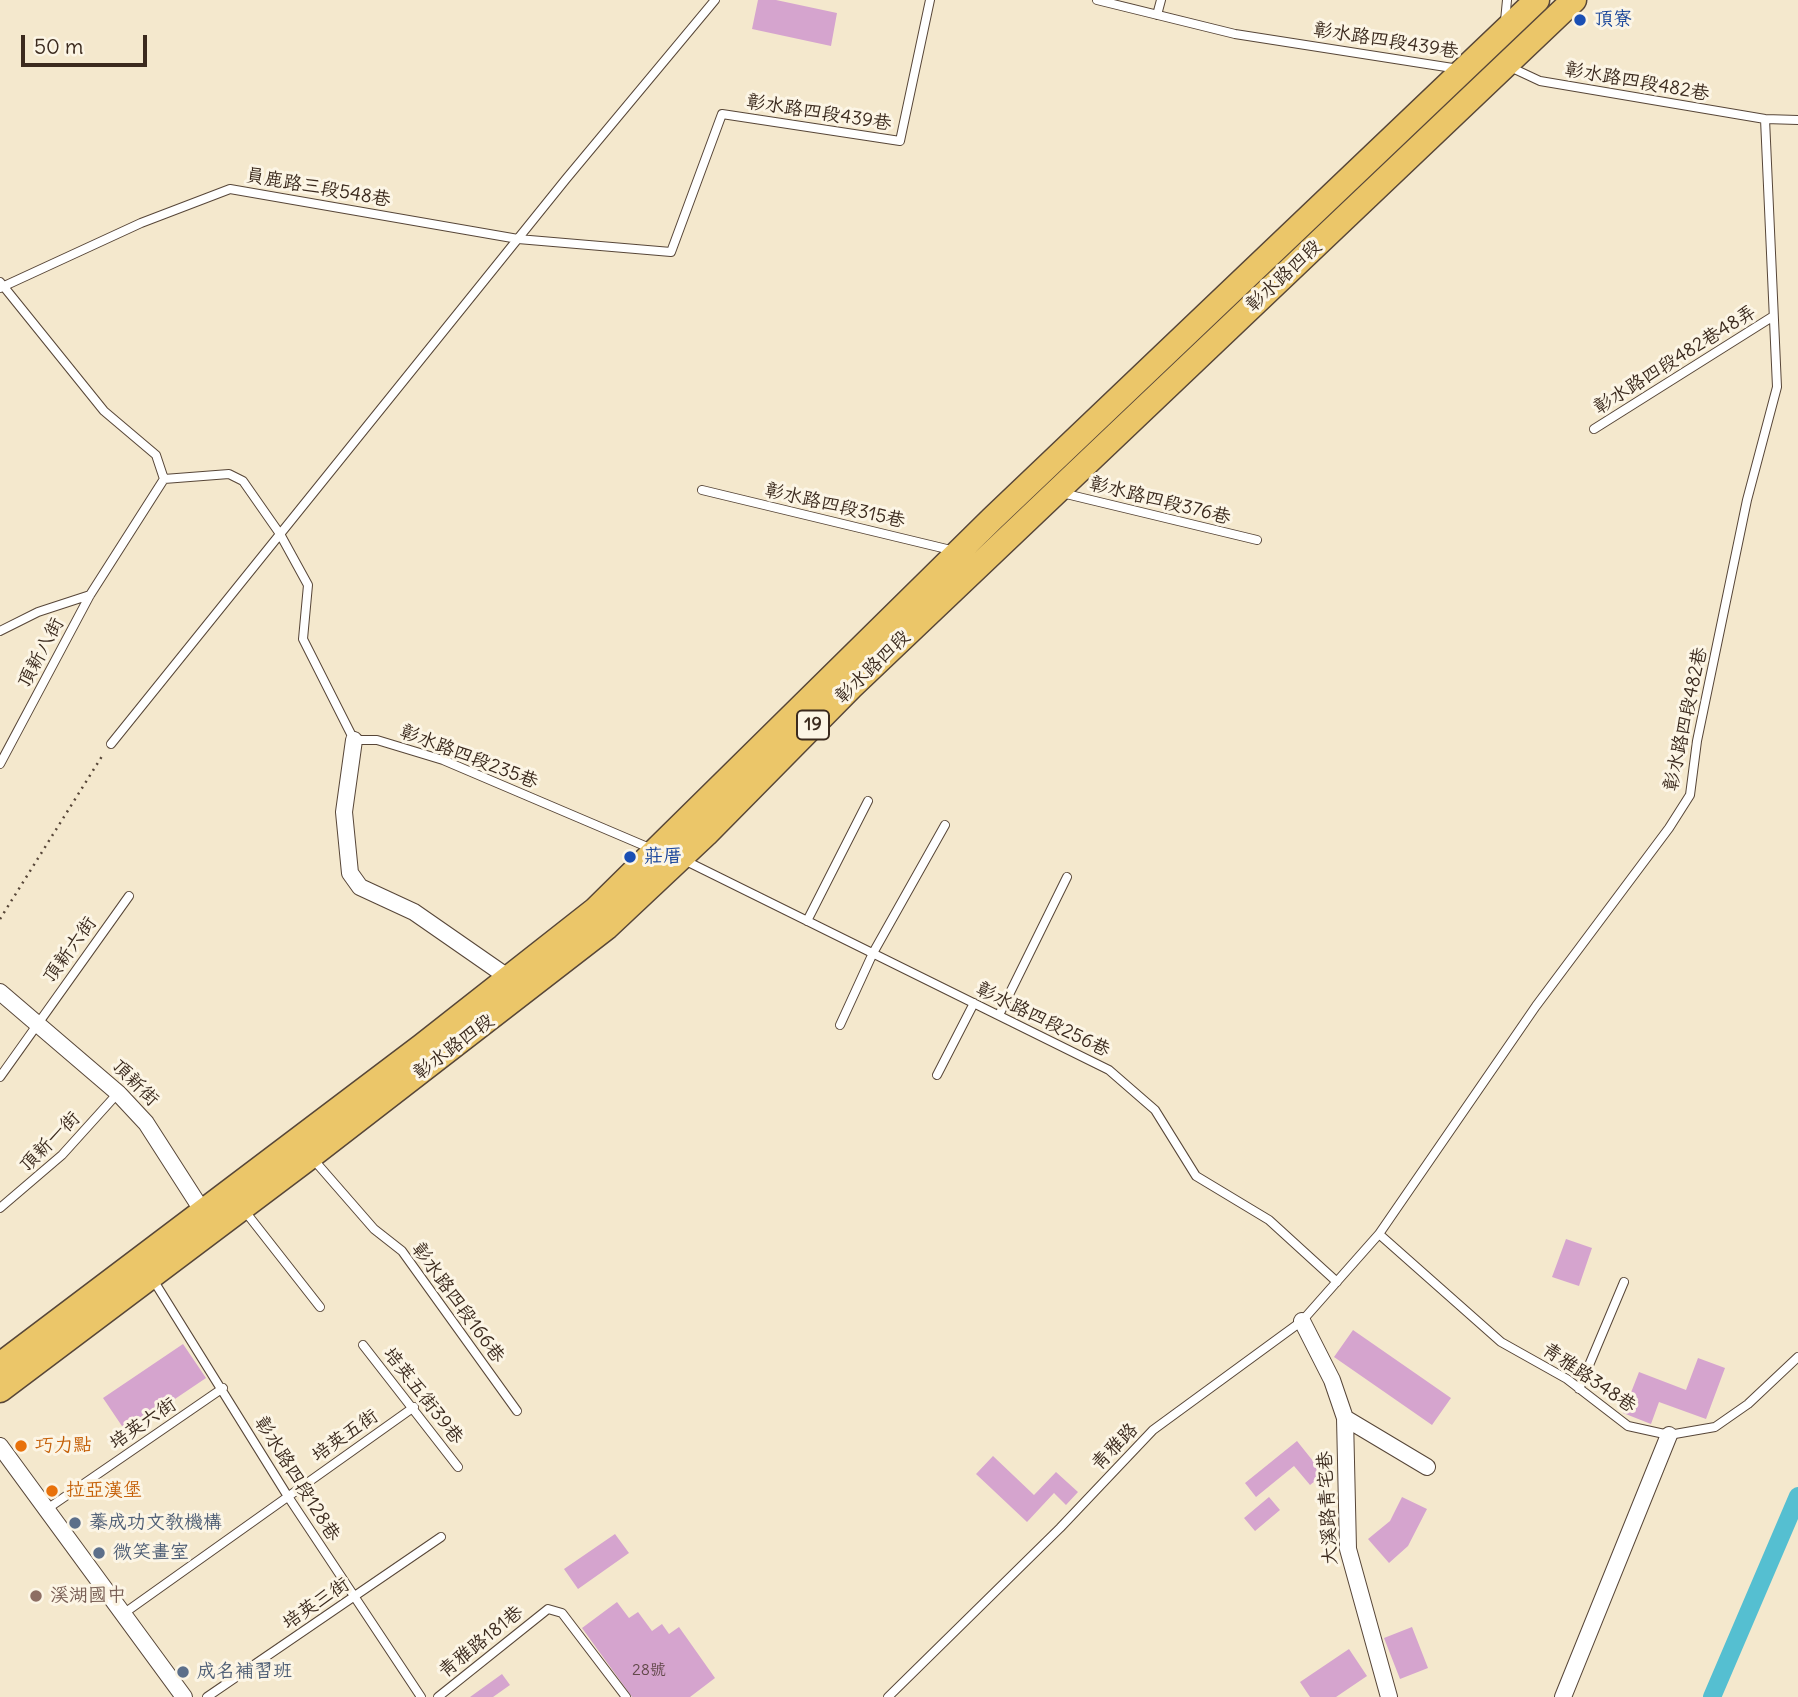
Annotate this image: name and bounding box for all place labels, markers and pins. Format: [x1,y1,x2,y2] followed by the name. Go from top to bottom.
[1594,9,1632,31] place label: 頂寮
[1572,12,1588,28] marker: 頂寮
[644,846,682,868] place label: 莊厝
[622,849,638,865] marker: 莊厝
[35,1435,92,1457] place label: 巧力點
[13,1438,29,1454] marker: 巧力點
[66,1480,142,1502] place label: 拉亞漢堡
[44,1483,60,1499] marker: 拉亞漢堡
[89,1512,222,1534] place label: 蓁成功文教機構
[67,1515,83,1531] marker: 蓁成功文教機構
[113,1542,189,1564] place label: 微笑畫室
[91,1545,107,1561] marker: 微笑畫室
[50,1585,126,1607] place label: 溪湖國中
[28,1588,44,1604] marker: 溪湖國中
[197,1661,292,1683] place label: 成名補習班
[175,1664,191,1680] marker: 成名補習班

